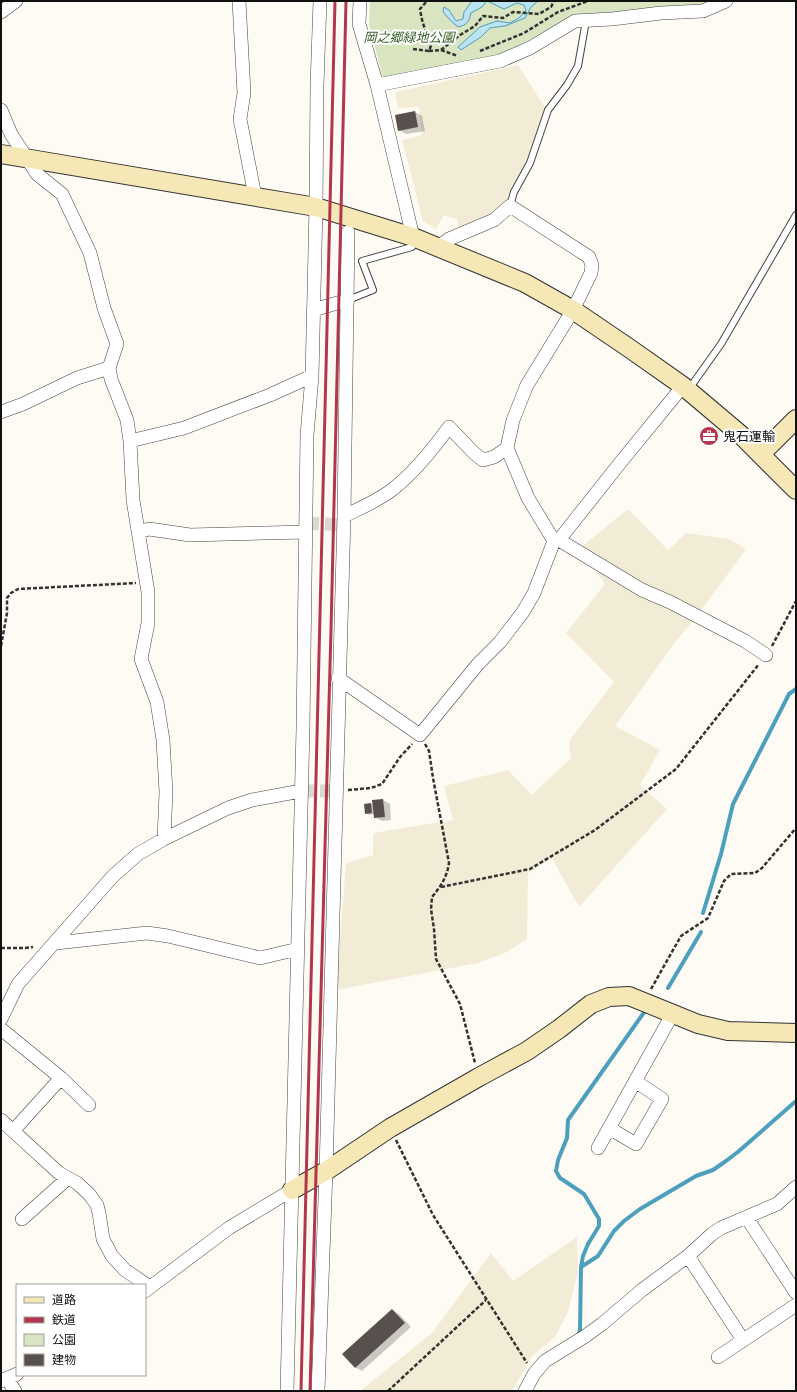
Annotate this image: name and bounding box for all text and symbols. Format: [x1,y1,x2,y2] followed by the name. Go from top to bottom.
[363,29,456,46] park label: 岡之郷緑地公園
[698,425,720,447] office icon: 鬼石運輸
[723,428,775,445] place label: 鬼石運輸
[16,1284,146,1376] legend
[52,1292,76,1307] text: 道路
[52,1312,76,1327] text: 鉄道
[52,1332,76,1347] text: 公園
[52,1352,76,1367] text: 建物

